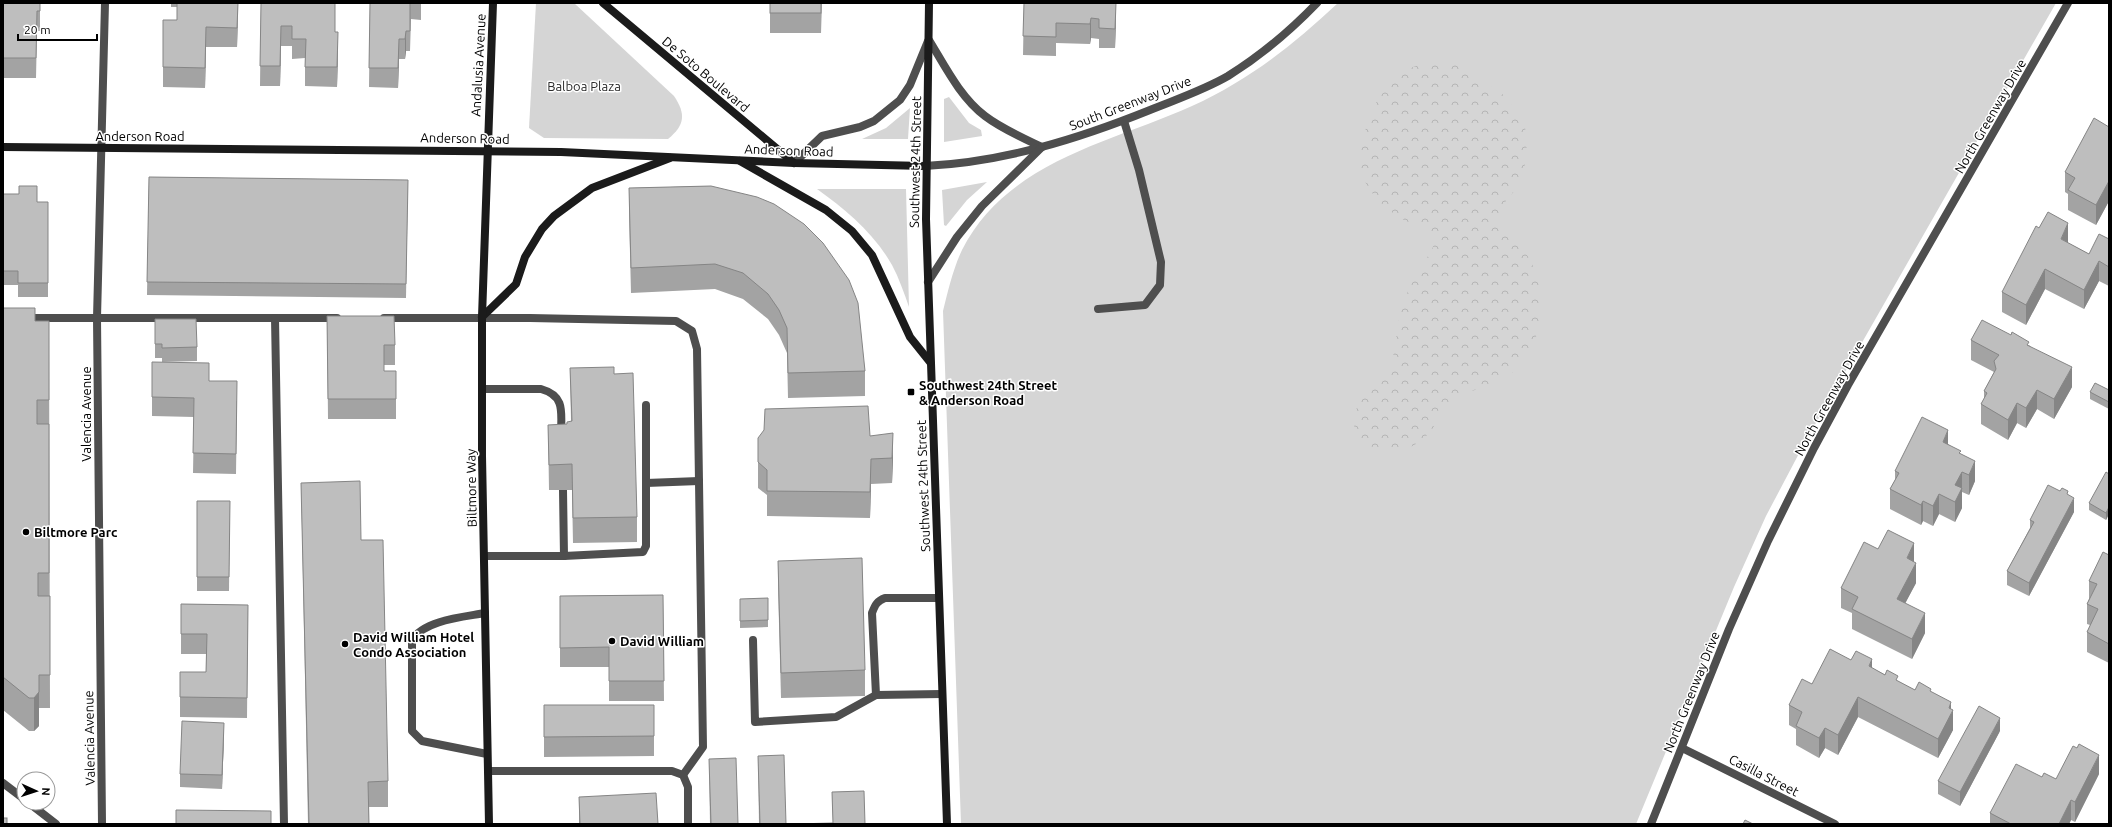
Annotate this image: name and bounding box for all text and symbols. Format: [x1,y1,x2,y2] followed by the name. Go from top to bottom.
[468,13,488,117] street label: Andalusia Avenue
[18,16,97,42] scale bar
[24,23,51,36] text: 20 m
[660,34,752,114] street label: De Soto Boulevard
[1952,56,2028,176] street label: North Greenway Drive
[1067,73,1193,133] street label: South Greenway Drive
[547,79,621,93] park label: Balboa Plaza
[907,96,923,228] street label: Southwest 24th Street
[95,129,185,143] street label: Anderson Road
[420,130,510,146] street label: Anderson Road
[744,141,834,159] street label: Anderson Road
[1792,338,1866,458] street label: North Greenway Drive
[79,366,93,462] street label: Valencia Avenue
[919,378,1057,407] place label: Southwest 24th Street & Anderson Road
[906,387,916,397] marker: Southwest 24th Street & Anderson Road
[914,420,932,552] street label: Southwest 24th Street
[463,449,479,527] street label: Biltmore Way
[34,525,118,539] place label: Biltmore Parc
[21,527,31,537] marker: Biltmore Parc
[1660,629,1722,755] street label: North Greenway Drive
[353,630,474,659] place label: David William Hotel Condo Association
[620,634,704,648] place label: David William
[607,636,617,646] marker: David William
[340,639,350,649] marker: David William Hotel Condo Association
[81,690,97,786] street label: Valencia Avenue
[1727,751,1801,799] street label: Casilla Street
[16,771,56,811] north arrow
[40,787,52,796] text: N

